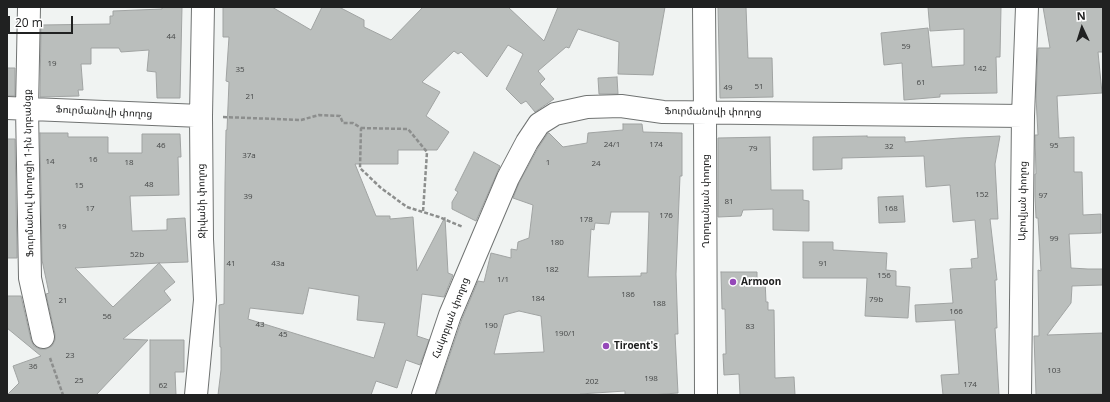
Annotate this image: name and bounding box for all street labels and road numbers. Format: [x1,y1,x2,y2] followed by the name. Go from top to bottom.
[22,89,36,257] street label: Ֆուրմանով փողոցի 1-ին նրբանցք
[55,103,153,121] street label: Ֆուրմանովի փողոց
[664,105,762,119] street label: Ֆուրմանովի փողոց
[700,154,712,248] street label: Ղորղանյան փողոց
[1016,161,1030,241] street label: Աբովյան փողոց
[195,163,209,239] street label: Ջիվանի փողոց
[430,276,472,360] street label: Հակոբյան փողոց

